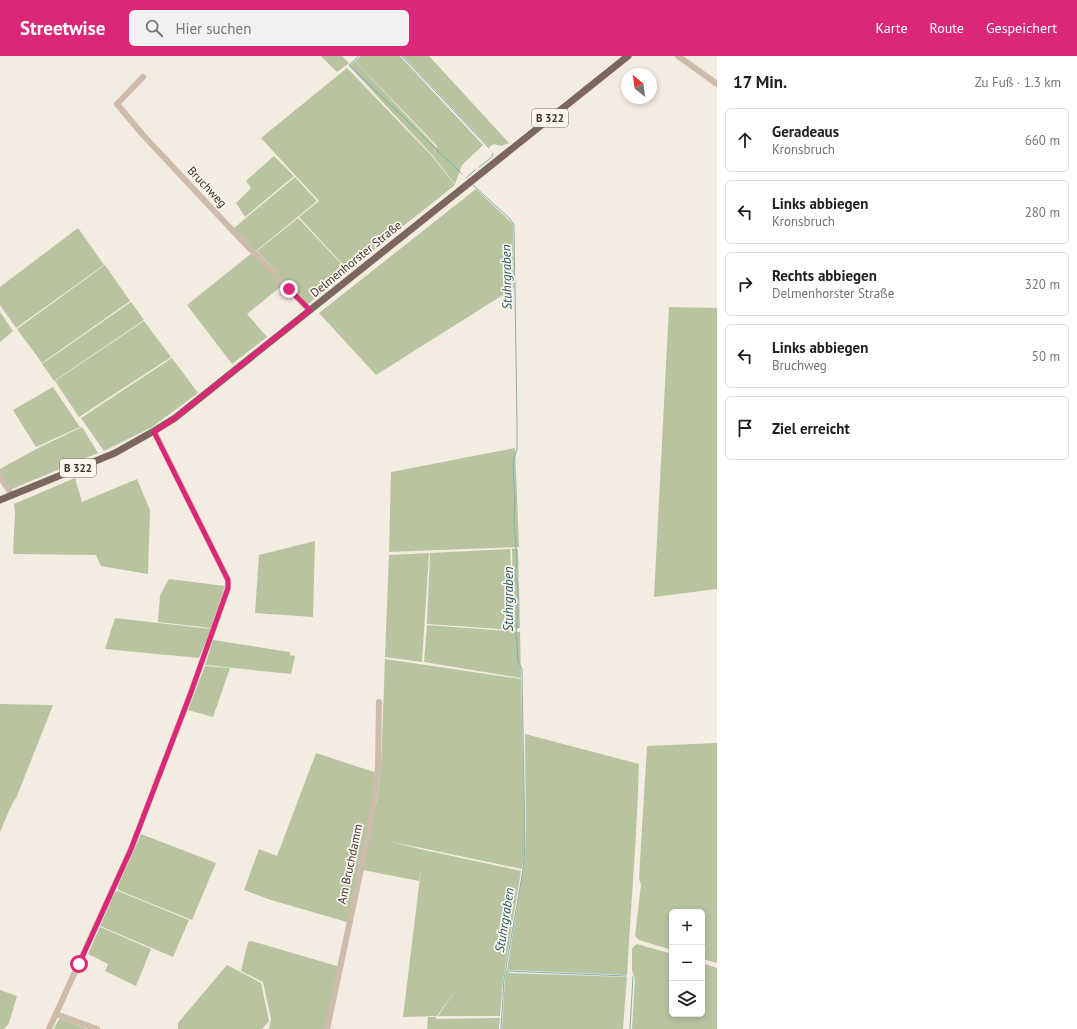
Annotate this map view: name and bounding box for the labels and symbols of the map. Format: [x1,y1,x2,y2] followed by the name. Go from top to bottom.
[621,68,657,104] north arrow
[532,109,568,127] road number: B 322
[185,163,230,210] street label: Bruchweg
[307,217,404,300] street label: Delmenhorster Straße
[497,244,516,310] water label: Stuhrgraben
[280,280,298,298] route end
[60,459,96,477] road number: B 322
[500,566,517,632] water label: Stuhrgraben
[334,823,365,905] street label: Am Bruchdamm
[491,886,518,954] water label: Stuhrgraben
[70,955,88,973] route start

